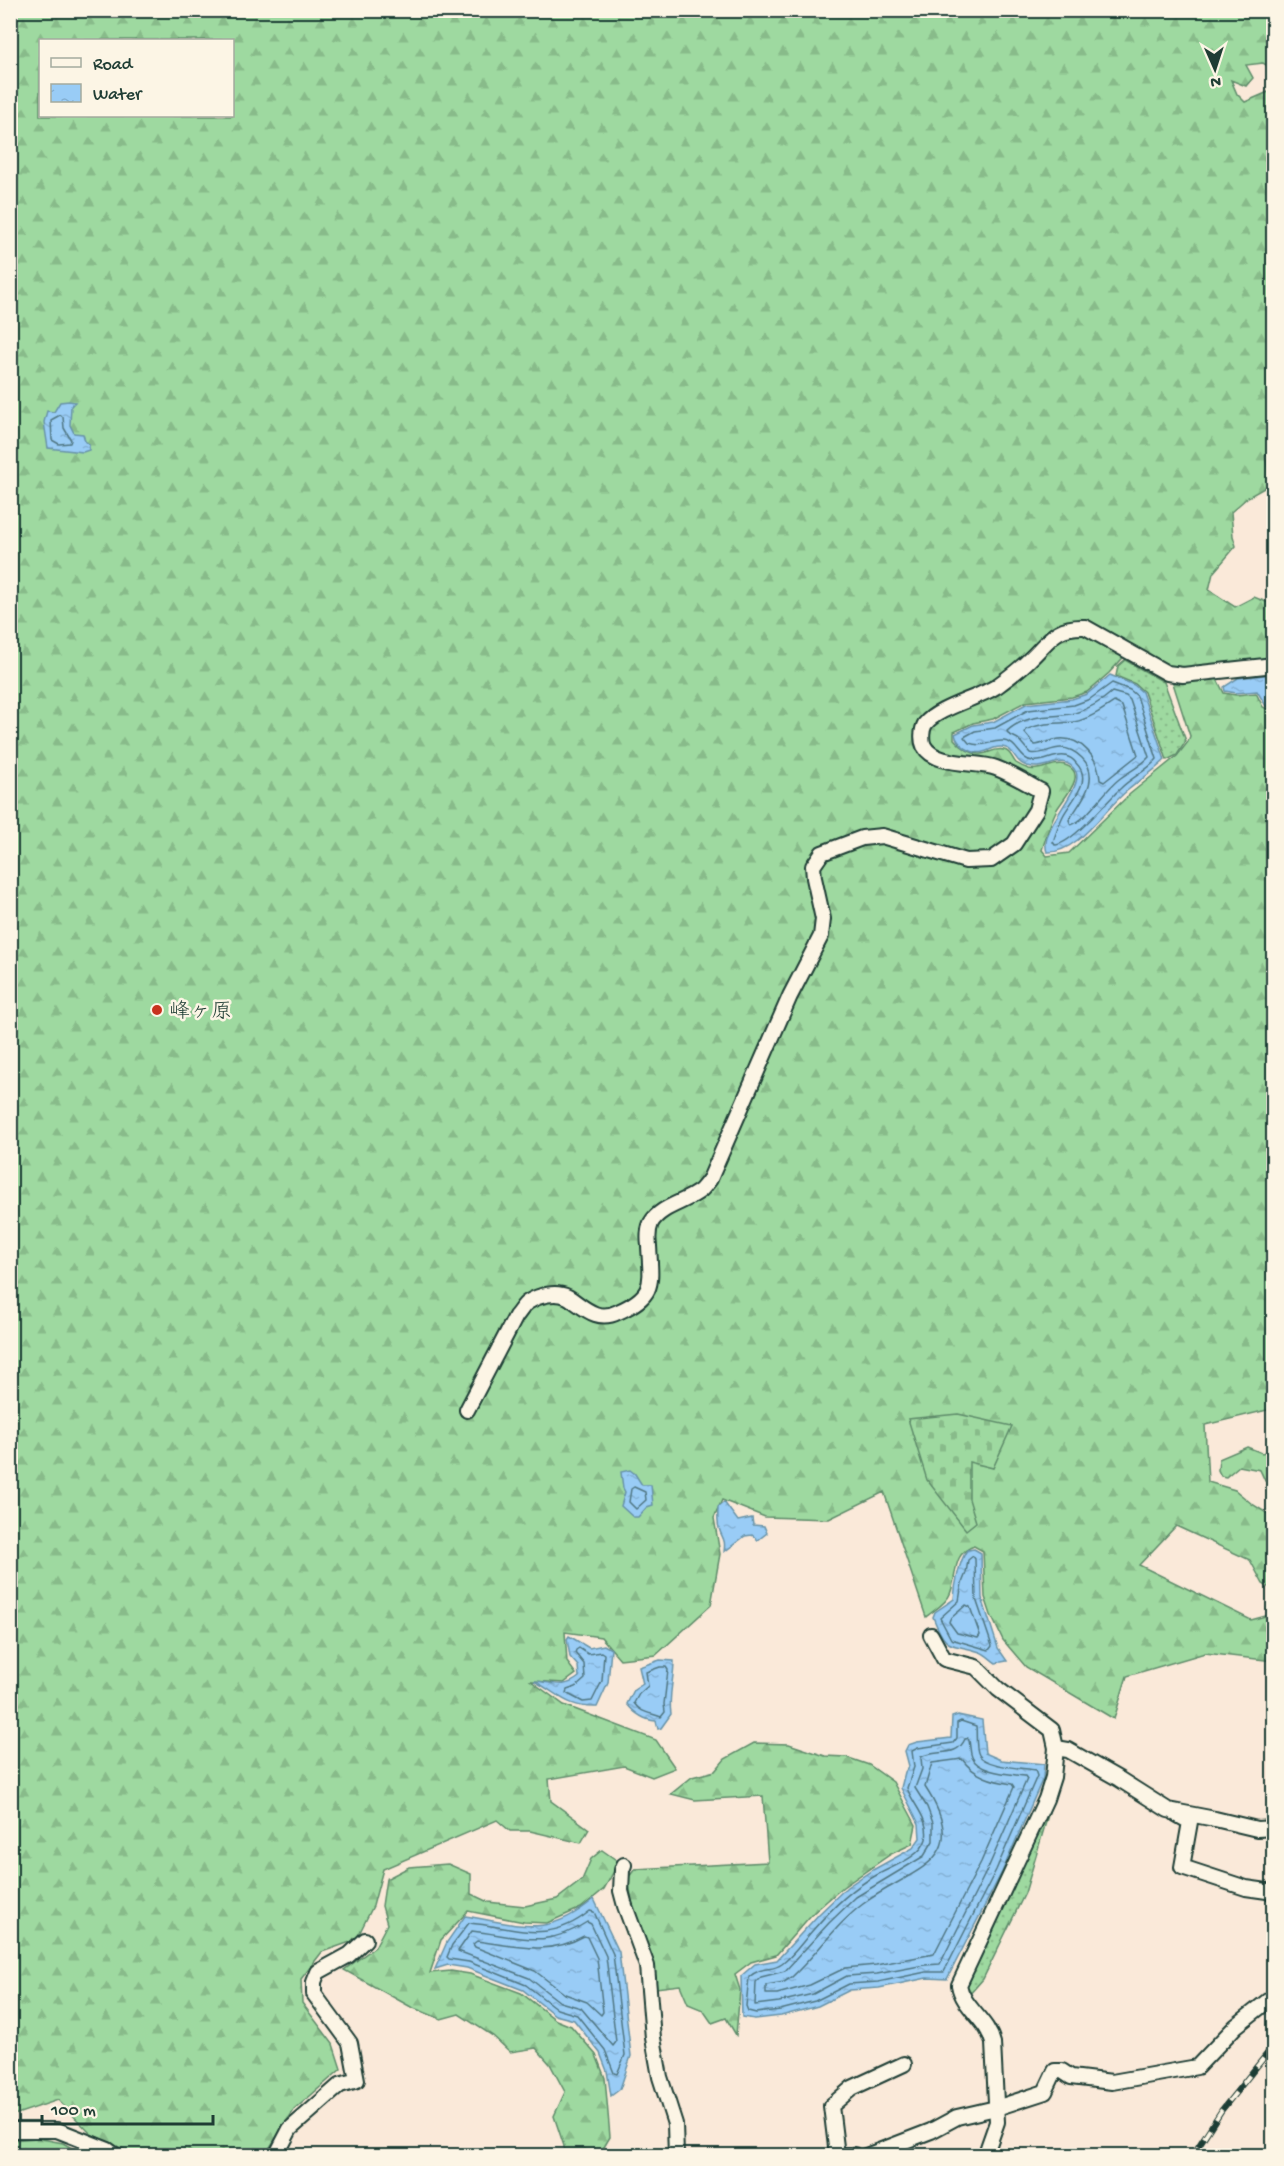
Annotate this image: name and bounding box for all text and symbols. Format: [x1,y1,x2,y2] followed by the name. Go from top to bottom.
[39,39,234,117] legend
[1185,39,1245,99] north arrow
[93,55,134,76] text: Road
[1209,71,1221,90] text: N
[93,85,143,106] text: Water
[169,1000,232,1026] place label: 峰ヶ原
[150,1003,164,1017] marker: 峰ヶ原
[42,2088,213,2126] scale bar
[50,2101,96,2122] text: 100 m

